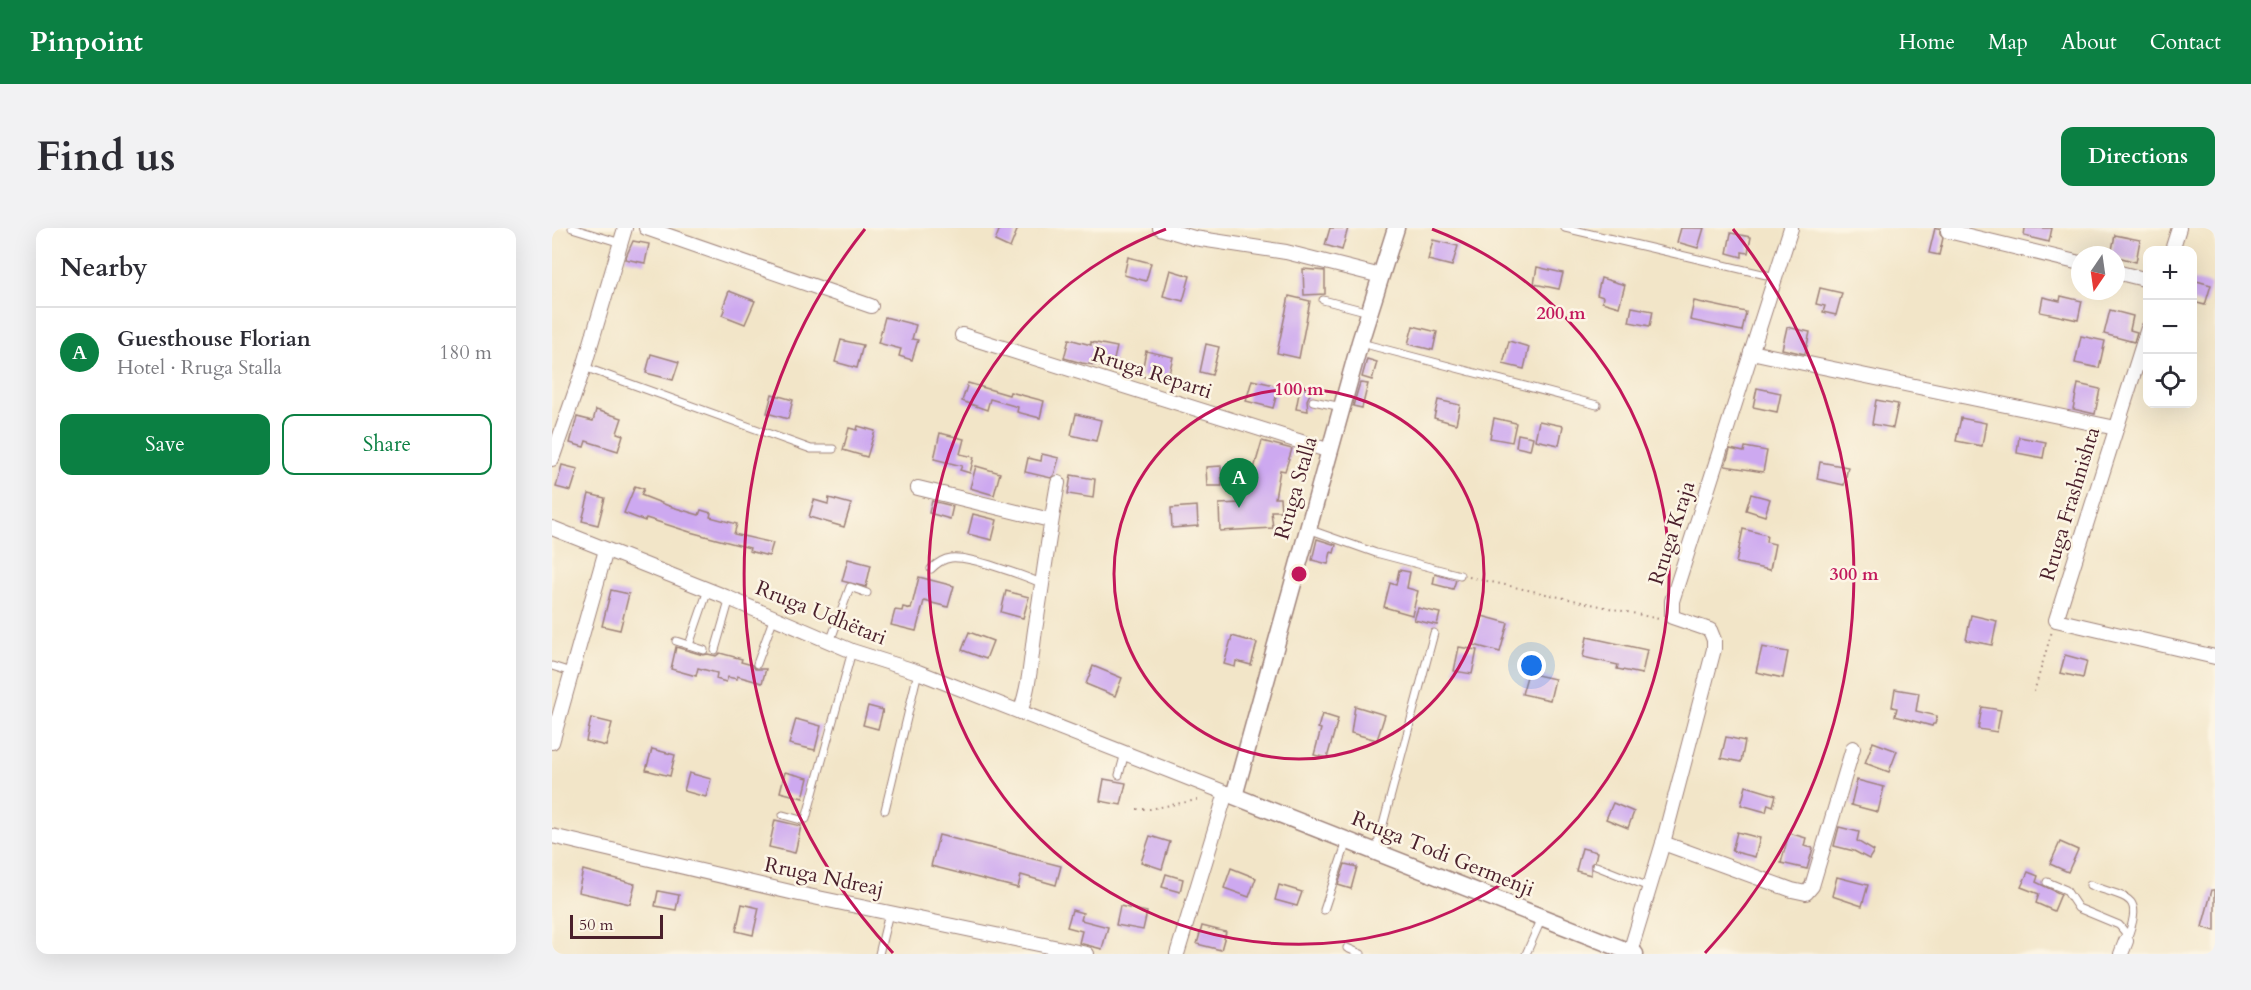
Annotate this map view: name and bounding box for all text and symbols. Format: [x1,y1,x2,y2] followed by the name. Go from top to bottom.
[30,23,143,61] text: Pinpoint
[1899,28,1955,57] text: Home
[1988,28,2028,57] text: Map
[2061,28,2117,57] text: About
[2150,28,2221,57] text: Contact
[2061,127,2215,186] button: Directions
[36,128,176,185] text: Find us
[2071,246,2125,300] north arrow
[2143,246,2197,408] map controls
[2143,246,2197,300] button: +
[60,250,148,285] text: Nearby
[2143,300,2197,354] button: −
[1536,301,1586,326] text: 200 m
[117,324,311,354] text: Guesthouse Florian
[72,339,87,366] text: A
[439,339,492,366] text: 180 m
[1088,340,1216,406] street label: Rruga Reparti
[117,354,282,381] text: Hotel · Rruga Stalla
[2143,354,2197,408] button: locate
[1274,377,1324,402] text: 100 m
[60,414,270,475] button: Save
[282,414,492,475] button: Share
[2033,423,2107,585] street label: Rruga Frashnishta
[1267,433,1325,543] street label: Rruga Stalla
[1220,458,1258,508] pin: A
[1642,477,1702,589] street label: Rruga Kraja
[1829,562,1879,587] text: 300 m
[1289,564,1309,584] centre of rings
[751,574,891,652] street label: Rruga Udhëtari
[1517,651,1546,680] your location
[1347,804,1539,904] street label: Rruga Todi Germenji
[762,850,886,904] street label: Rruga Ndreaj
[570,912,663,940] scale bar
[579,914,613,936] text: 50 m

